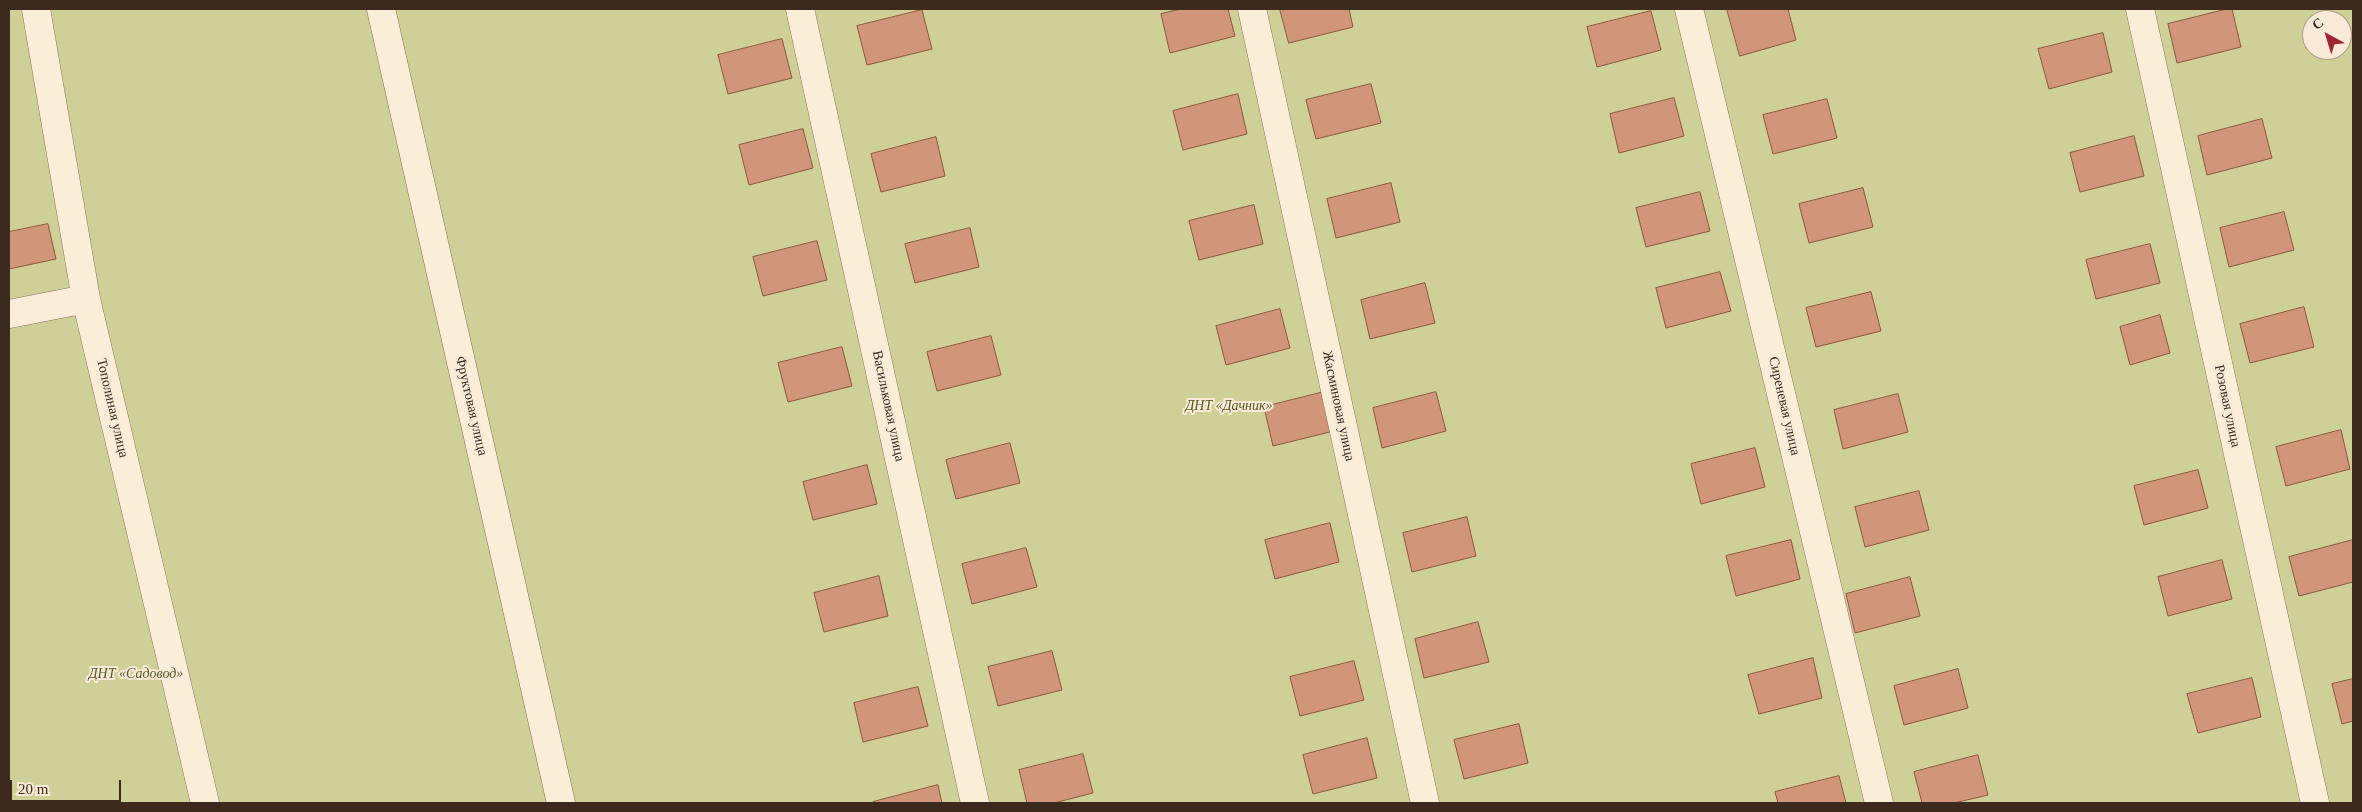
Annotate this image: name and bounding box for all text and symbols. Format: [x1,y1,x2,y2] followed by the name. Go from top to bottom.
[2302,10,2352,60] north arrow
[2309,15,2327,33] text: С
[868,349,908,463] street label: Васильковая улица
[1318,349,1358,463] street label: Жасминовая улица
[451,355,491,457] street label: Фруктовая улица
[1764,355,1804,457] street label: Сиреневая улица
[92,357,132,459] street label: Тополиная улица
[2210,363,2244,449] street label: Розовая улица
[1185,398,1273,414] park label: ДНТ «Дачник»
[89,666,183,682] park label: ДНТ «Садовод»
[12,770,124,802] scale bar
[18,781,48,797] text: 20 m

